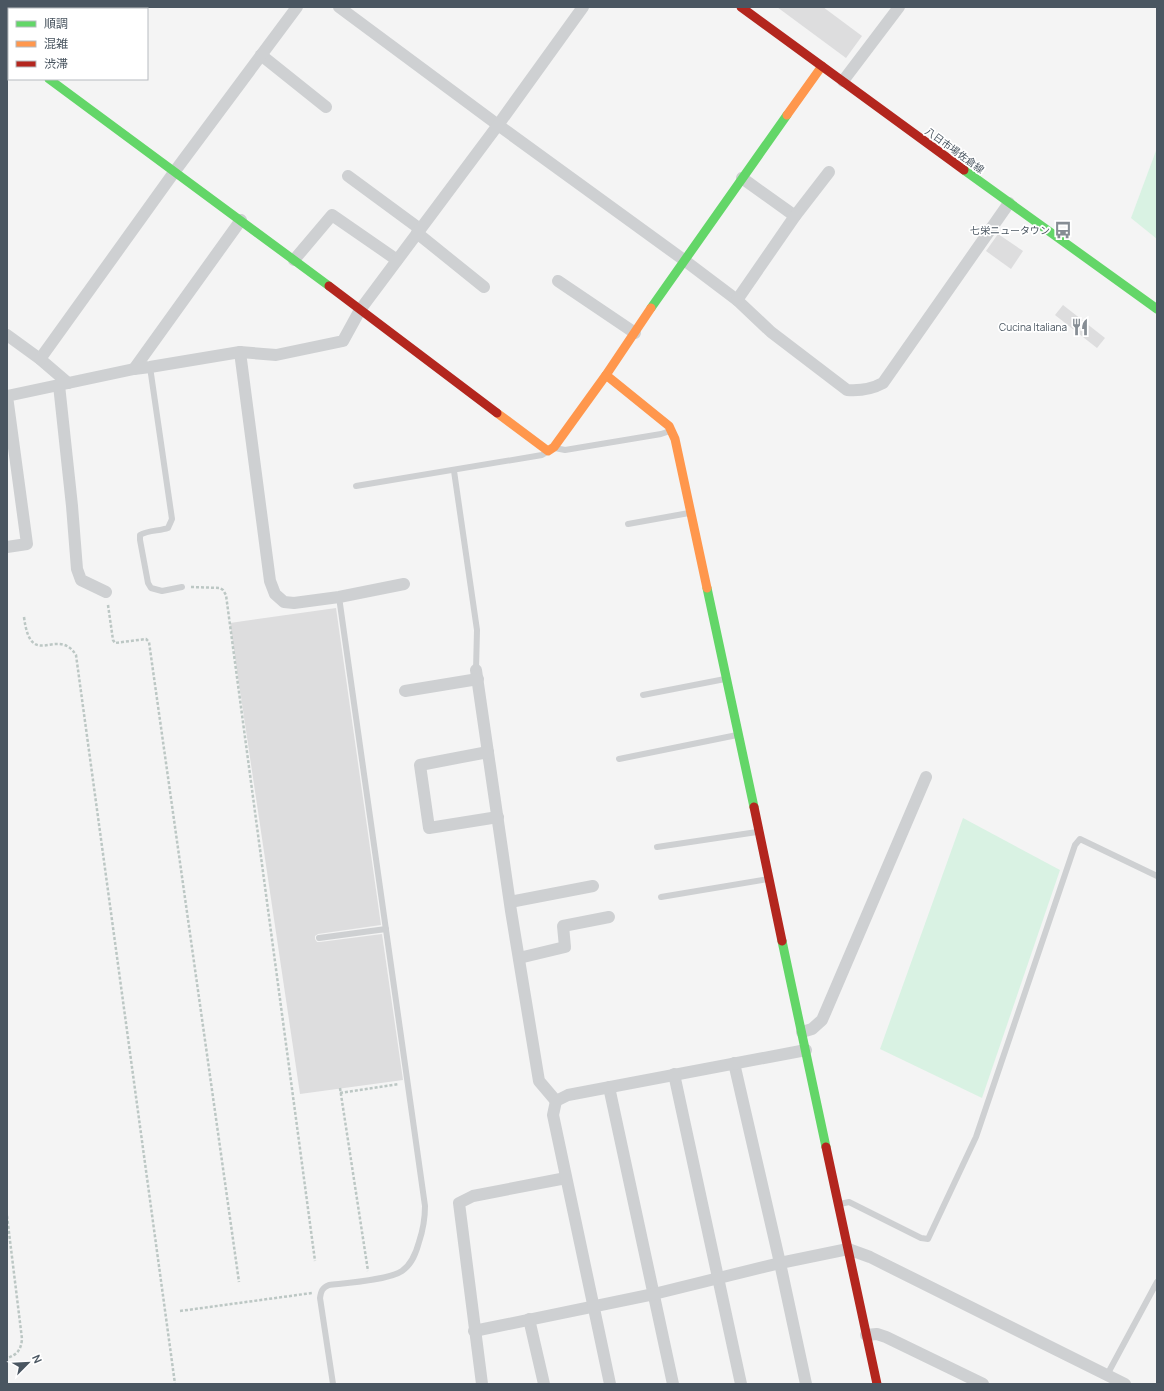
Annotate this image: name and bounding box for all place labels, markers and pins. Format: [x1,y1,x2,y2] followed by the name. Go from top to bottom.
[1053,220,1073,240] bus stop icon: 七栄ニュータウン
[970,223,1050,237] place label: 七栄ニュータウン
[1070,317,1090,337] restaurant icon: Cucina Italiana
[999,320,1067,334] place label: Cucina Italiana

